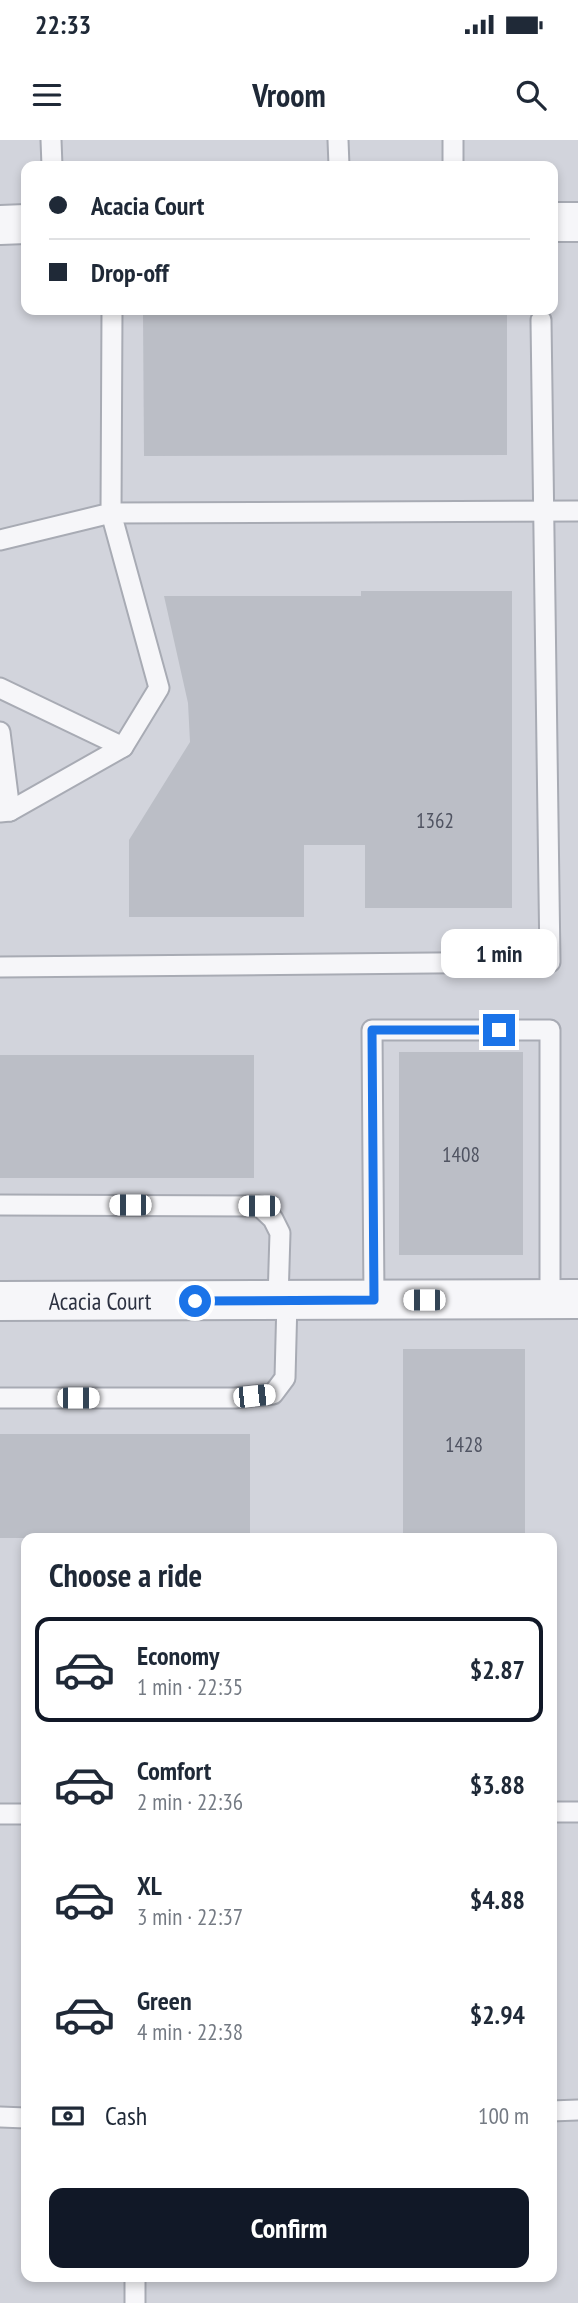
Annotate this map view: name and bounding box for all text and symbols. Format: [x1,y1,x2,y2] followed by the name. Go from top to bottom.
[35,8,91,41] text: 22:33
[252,74,326,116] text: Vroom
[28,76,66,114] icon: menu
[512,76,550,114] icon: search
[91,189,204,222] text: Acacia Court
[91,256,169,289] text: Drop-off
[416,807,454,834] house number: 1362
[441,928,557,978] callout: 1 min
[476,939,522,968] text: 1 min
[483,1014,515,1046] route end
[442,1141,480,1168] house number: 1408
[110,1195,152,1216] car
[239,1196,281,1217] car
[49,1285,152,1316] street label: Acacia Court
[179,1285,211,1317] route start
[404,1290,446,1311] car
[233,1383,276,1409] car
[58,1388,100,1409] car
[445,1431,483,1458] house number: 1428
[49,1554,202,1596] text: Choose a ride
[53,1638,116,1701] icon: car
[137,1639,219,1672] text: Economy
[470,1653,525,1686] text: $2.87
[137,1672,243,1701] text: 1 min · 22:35
[53,1753,116,1816] icon: car
[137,1754,211,1787] text: Comfort
[470,1768,525,1801] text: $3.88
[137,1787,243,1816] text: 2 min · 22:36
[53,1868,116,1931] icon: car
[137,1869,162,1902] text: XL
[470,1883,525,1916] text: $4.88
[137,1902,243,1931] text: 3 min · 22:37
[53,1983,116,2046] icon: car
[137,1984,192,2017] text: Green
[470,1998,525,2031] text: $2.94
[137,2017,243,2046] text: 4 min · 22:38
[49,2097,87,2135] icon: cash
[105,2099,147,2132] text: Cash
[478,2101,529,2130] text: 100 m
[49,2188,529,2268] button: Confirm

